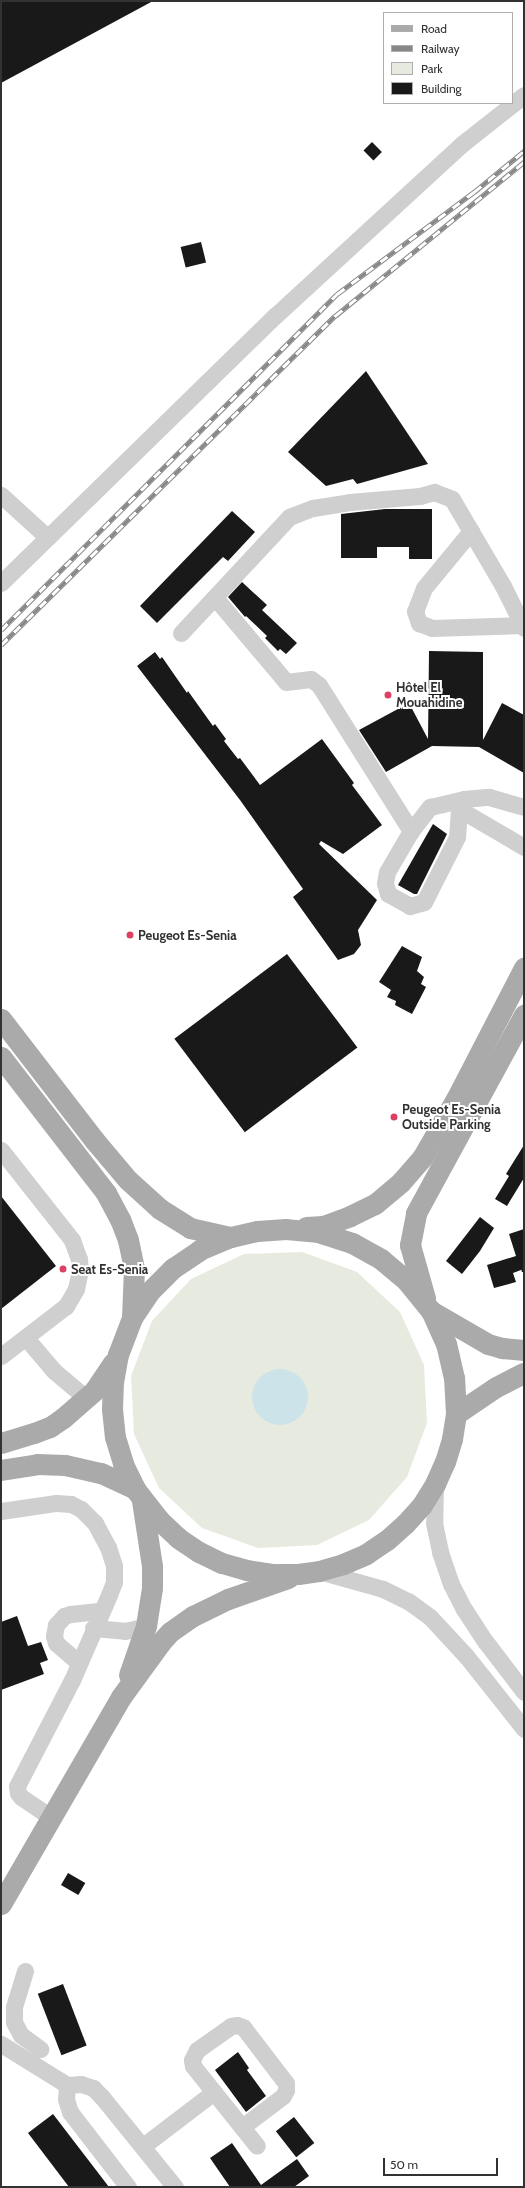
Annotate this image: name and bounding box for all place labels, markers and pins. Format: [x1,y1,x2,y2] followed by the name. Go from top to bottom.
[396,680,462,711] place label: Hôtel El Mouahidine
[383,690,393,700] marker: Hôtel El Mouahidine
[138,927,237,943] place label: Peugeot Es-Senia
[125,930,135,940] marker: Peugeot Es-Senia
[402,1102,501,1133] place label: Peugeot Es-Senia Outside Parking
[389,1112,399,1122] marker: Peugeot Es-Senia Outside Parking
[71,1261,148,1277] place label: Seat Es-Senia
[58,1264,68,1274] marker: Seat Es-Senia

